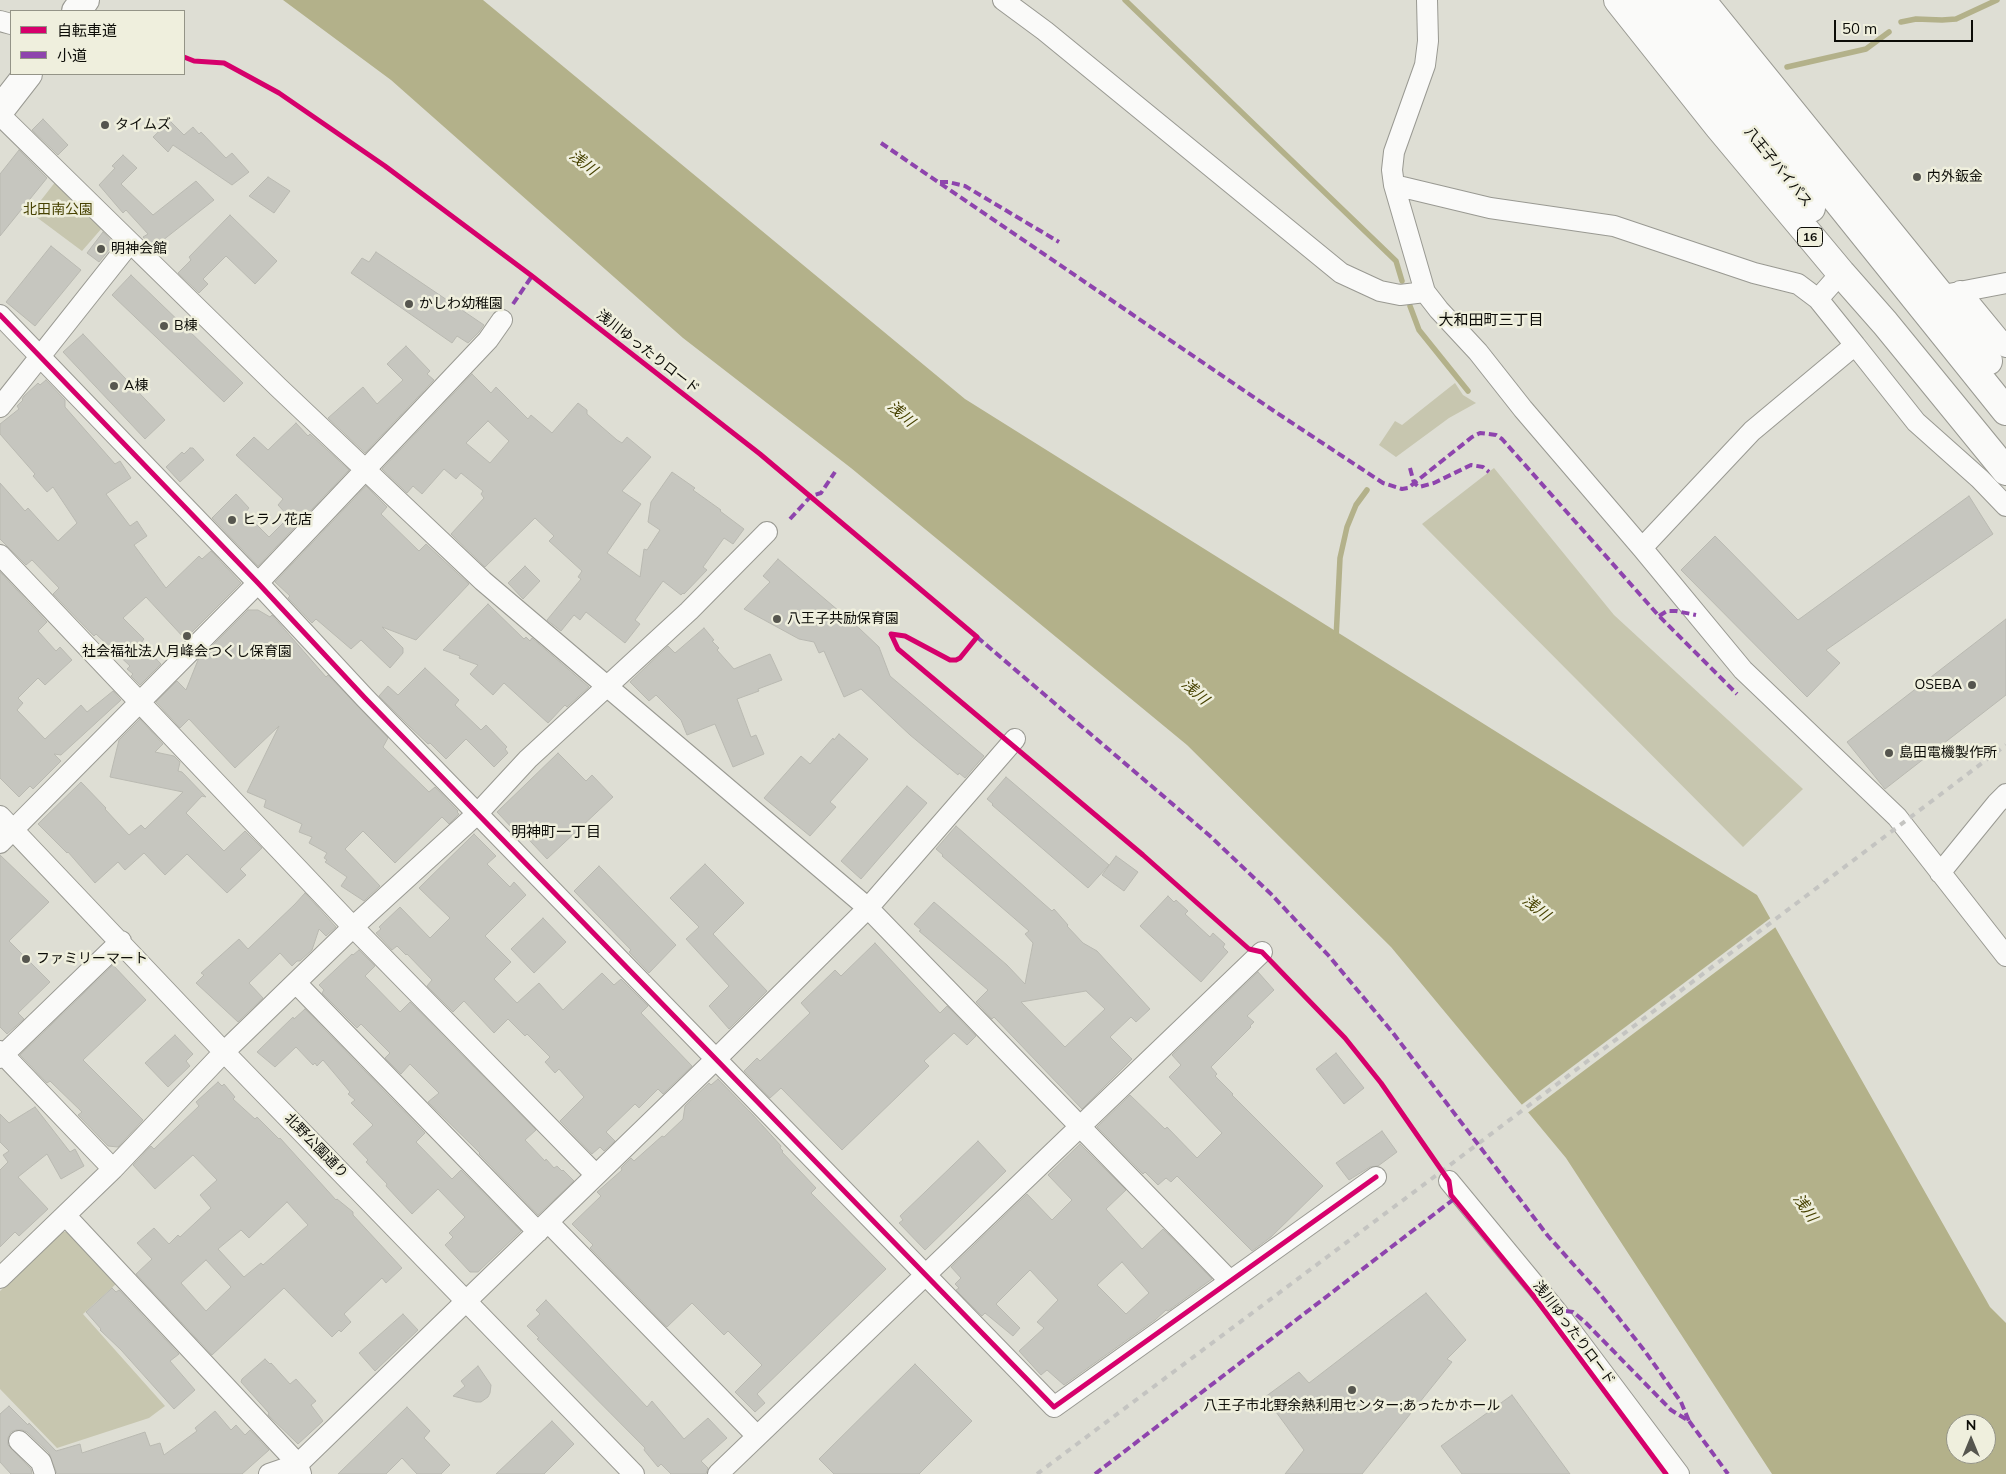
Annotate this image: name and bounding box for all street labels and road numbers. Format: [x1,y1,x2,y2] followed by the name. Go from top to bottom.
[1741,124,1815,210] street label: 八王子バイパス
[1798,228,1822,246] road number: 16
[593,307,703,397] street label: 浅川ゆったりロード
[281,1110,351,1182] street label: 北野公園通り
[1529,1278,1619,1388] street label: 浅川ゆったりロード

